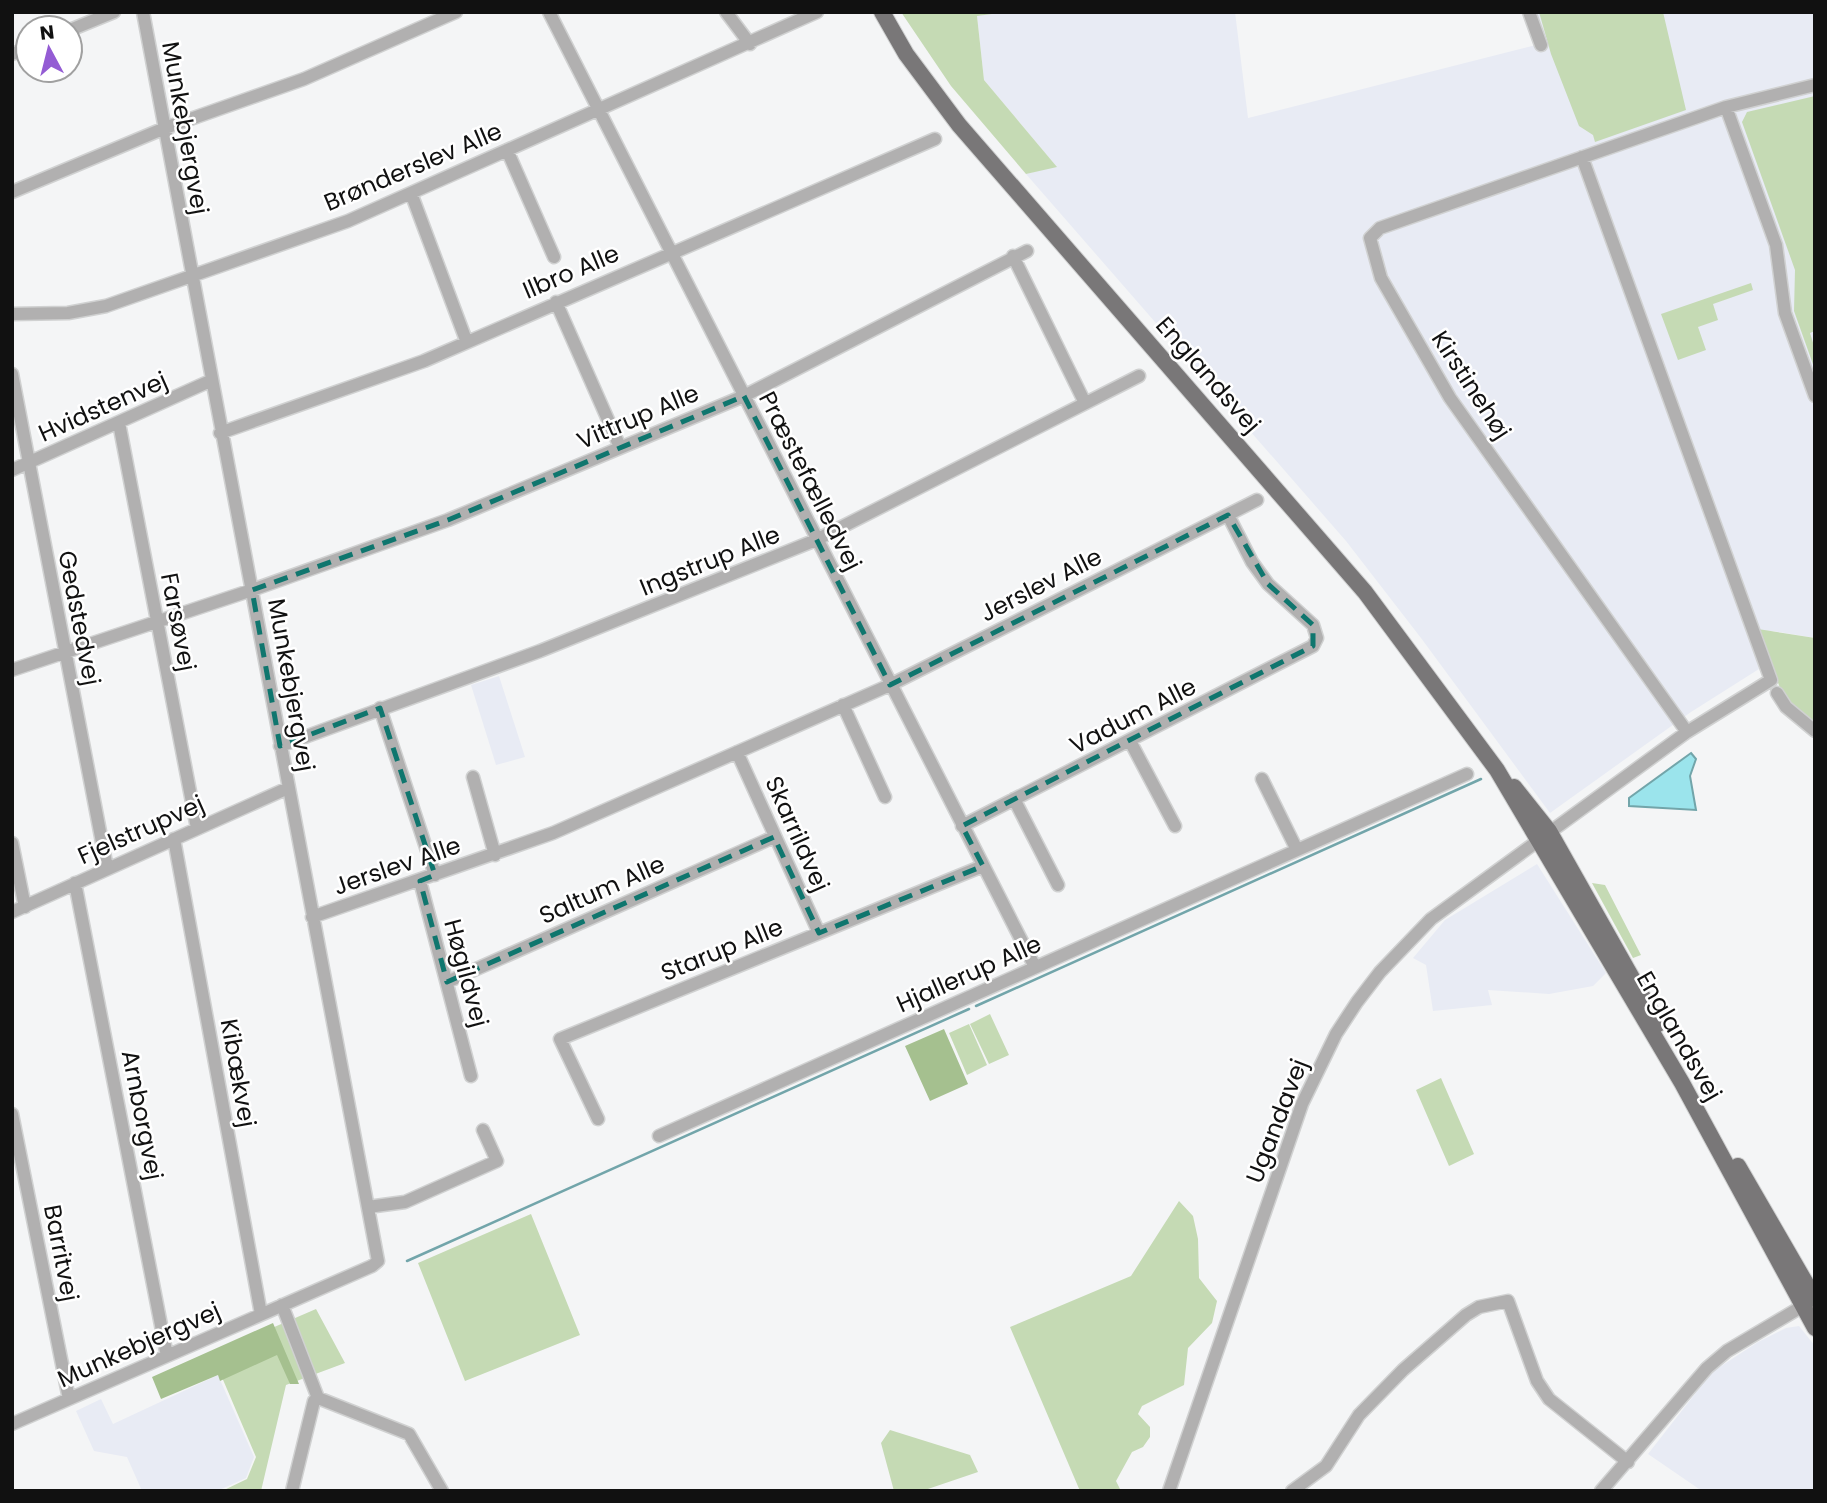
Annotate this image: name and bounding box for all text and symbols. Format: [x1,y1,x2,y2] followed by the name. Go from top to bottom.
[14,14,84,84] north arrow
[38,18,56,47] text: N
[154,39,217,217] street label: Munkebjergvej
[319,114,507,219] street label: Brønderslev Alle
[518,236,624,307] street label: Ilbro Alle
[1149,309,1268,440] street label: Englandsvej
[1424,324,1519,445] street label: Kirstinehøj
[33,363,173,450] street label: Hvidstenvej
[572,376,704,457] street label: Vittrup Alle
[751,386,870,576] street label: Præstefælledvej
[635,517,785,604] street label: Ingstrup Alle
[974,540,1107,629] street label: Jerslev Alle
[50,548,109,688] street label: Gedstedvej
[153,570,204,674] street label: Farsøvej
[260,596,323,774] street label: Munkebjergvej
[1064,670,1202,762] street label: Vadum Alle
[757,771,838,897] street label: Skarrildvej
[72,787,209,872] street label: Fjelstrupvej
[329,828,465,903] street label: Jerslev Alle
[534,847,670,932] street label: Saltum Alle
[656,910,788,989] street label: Starup Alle
[436,915,497,1031] street label: Høgildvej
[891,927,1046,1020] street label: Hjallerup Alle
[1629,965,1730,1107] street label: Englandsvej
[213,1016,264,1130] street label: Kibækvej
[114,1047,171,1183] street label: Arnborgvej
[1238,1054,1315,1188] street label: Ugandavej
[36,1202,87,1304] street label: Barritvej
[52,1294,226,1395] street label: Munkebjergvej

